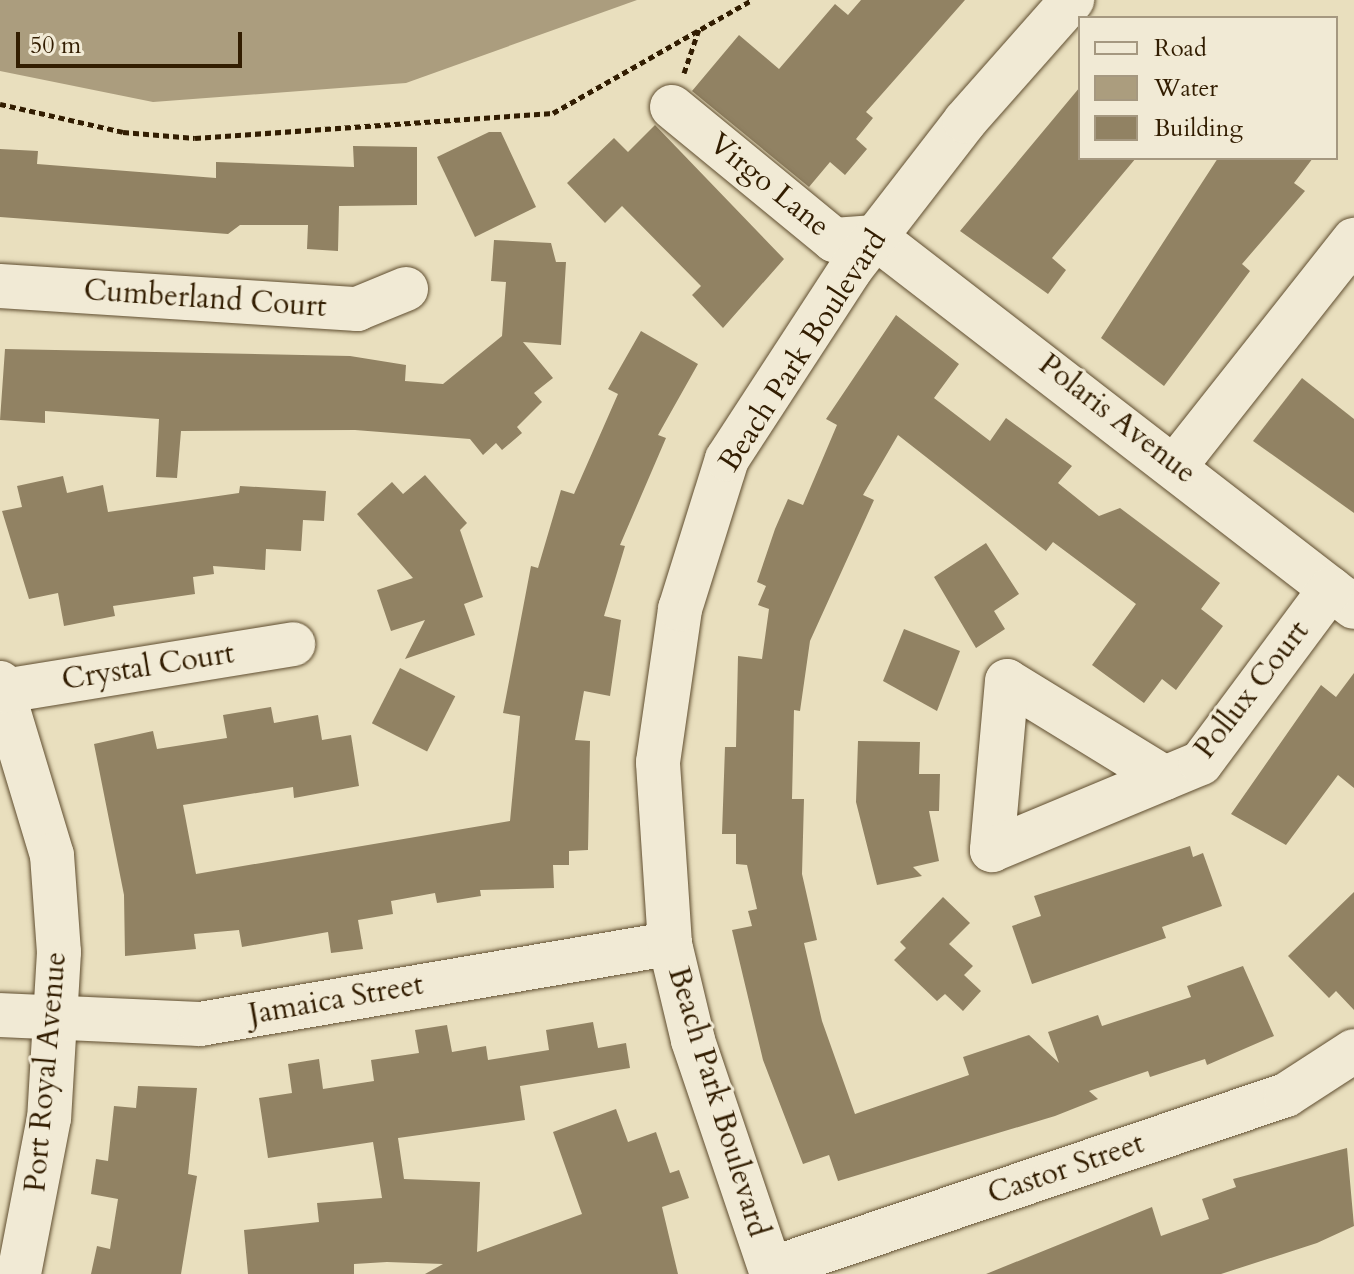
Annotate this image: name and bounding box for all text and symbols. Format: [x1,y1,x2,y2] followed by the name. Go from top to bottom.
[20,16,246,66] scale bar
[1078,16,1338,160] legend
[30,29,81,62] text: 50 m
[1154,32,1207,65] text: Road
[1154,72,1218,105] text: Water
[1154,112,1243,145] text: Building
[702,126,836,244] street label: Virgo Lane
[712,224,894,478] street label: Beach Park Boulevard
[82,273,328,325] street label: Cumberland Court
[1031,347,1203,491] street label: Polaris Avenue
[1187,614,1317,766] street label: Pollux Court
[59,636,237,698] street label: Crystal Court
[18,950,74,1194] street label: Port Royal Avenue
[660,963,776,1241] street label: Beach Park Boulevard
[246,967,426,1033] street label: Jamaica Street
[983,1125,1149,1213] street label: Castor Street

